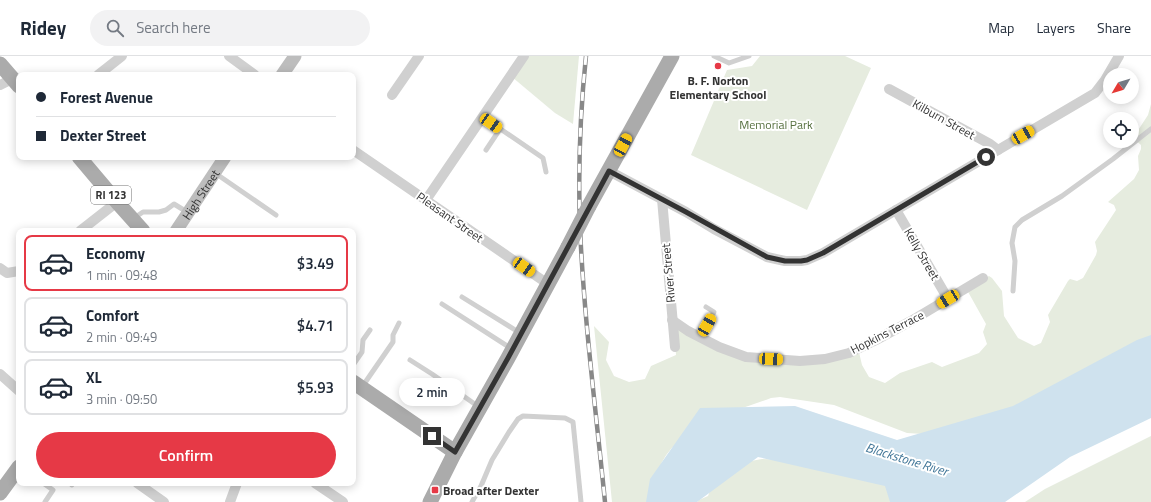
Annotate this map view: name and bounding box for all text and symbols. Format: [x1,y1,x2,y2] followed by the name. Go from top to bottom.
[90,10,370,46] search box
[20,13,66,42] text: Ridey
[136,16,211,39] text: Search here
[104,17,126,39] icon: search
[988,17,1014,38] text: Map
[1036,17,1075,38] text: Layers
[1097,17,1131,38] text: Share
[713,61,723,71] marker: B. F. Norton Elementary School
[1103,68,1139,104] north arrow
[1103,68,1139,148] map controls
[670,71,766,104] place label: B. F. Norton Elementary School
[60,86,153,109] text: Forest Avenue
[909,94,980,144] street label: Kilburn Street
[478,111,504,135] car
[1103,112,1139,148] button: locate
[739,115,813,134] park label: Memorial Park
[60,124,146,147] text: Dexter Street
[1010,124,1036,146] car
[612,132,634,158] car
[977,148,995,166] route start
[177,165,224,223] street label: High Street
[91,186,131,204] road number: RI 123
[413,187,488,248] street label: Pleasant Street
[899,224,945,284] street label: Kelly Street
[86,242,145,265] text: Economy
[656,242,680,303] street label: River Street
[38,245,74,281] icon: car
[297,252,334,275] text: $3.49
[511,255,537,279] car
[86,265,157,285] text: 1 min · 09:48
[935,288,961,310] car
[86,304,139,327] text: Comfort
[847,305,927,359] street label: Hopkins Terrace
[38,307,74,343] icon: car
[696,312,718,338] car
[297,314,334,337] text: $4.71
[86,327,157,347] text: 2 min · 09:49
[759,352,783,366] car
[86,366,102,389] text: XL
[38,369,74,405] icon: car
[297,376,334,399] text: $5.93
[399,378,465,406] callout: 2 min
[416,382,448,402] text: 2 min
[86,389,157,409] text: 3 min · 09:50
[423,427,441,445] route end
[36,432,336,478] button: Confirm
[863,437,952,482] water label: Blackstone River
[443,481,539,500] place label: Broad after Dexter
[430,485,440,495] marker: Broad after Dexter

